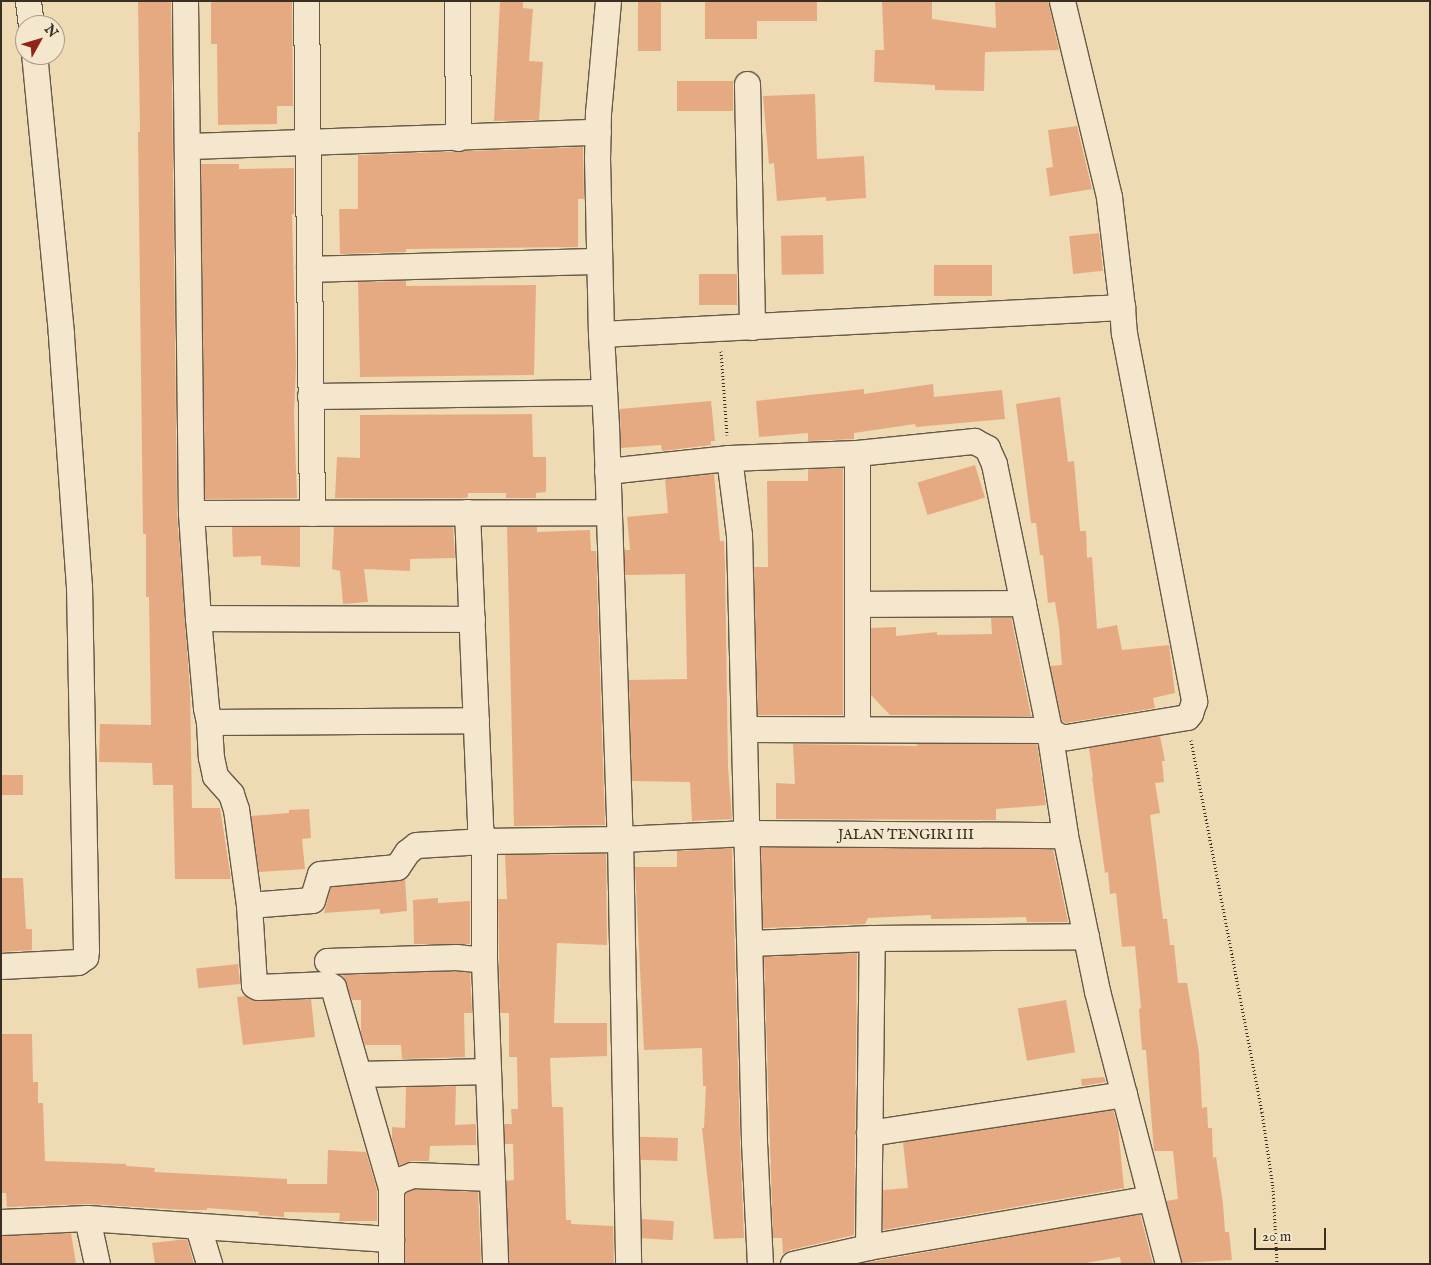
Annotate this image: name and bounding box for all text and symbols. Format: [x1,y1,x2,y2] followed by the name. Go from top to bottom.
[15,15,65,65] north arrow
[40,21,62,42] text: N
[838,827,974,843] street label: JALAN TENGIRI III
[1256,1218,1328,1250] scale bar
[1262,1227,1291,1246] text: 20 m

